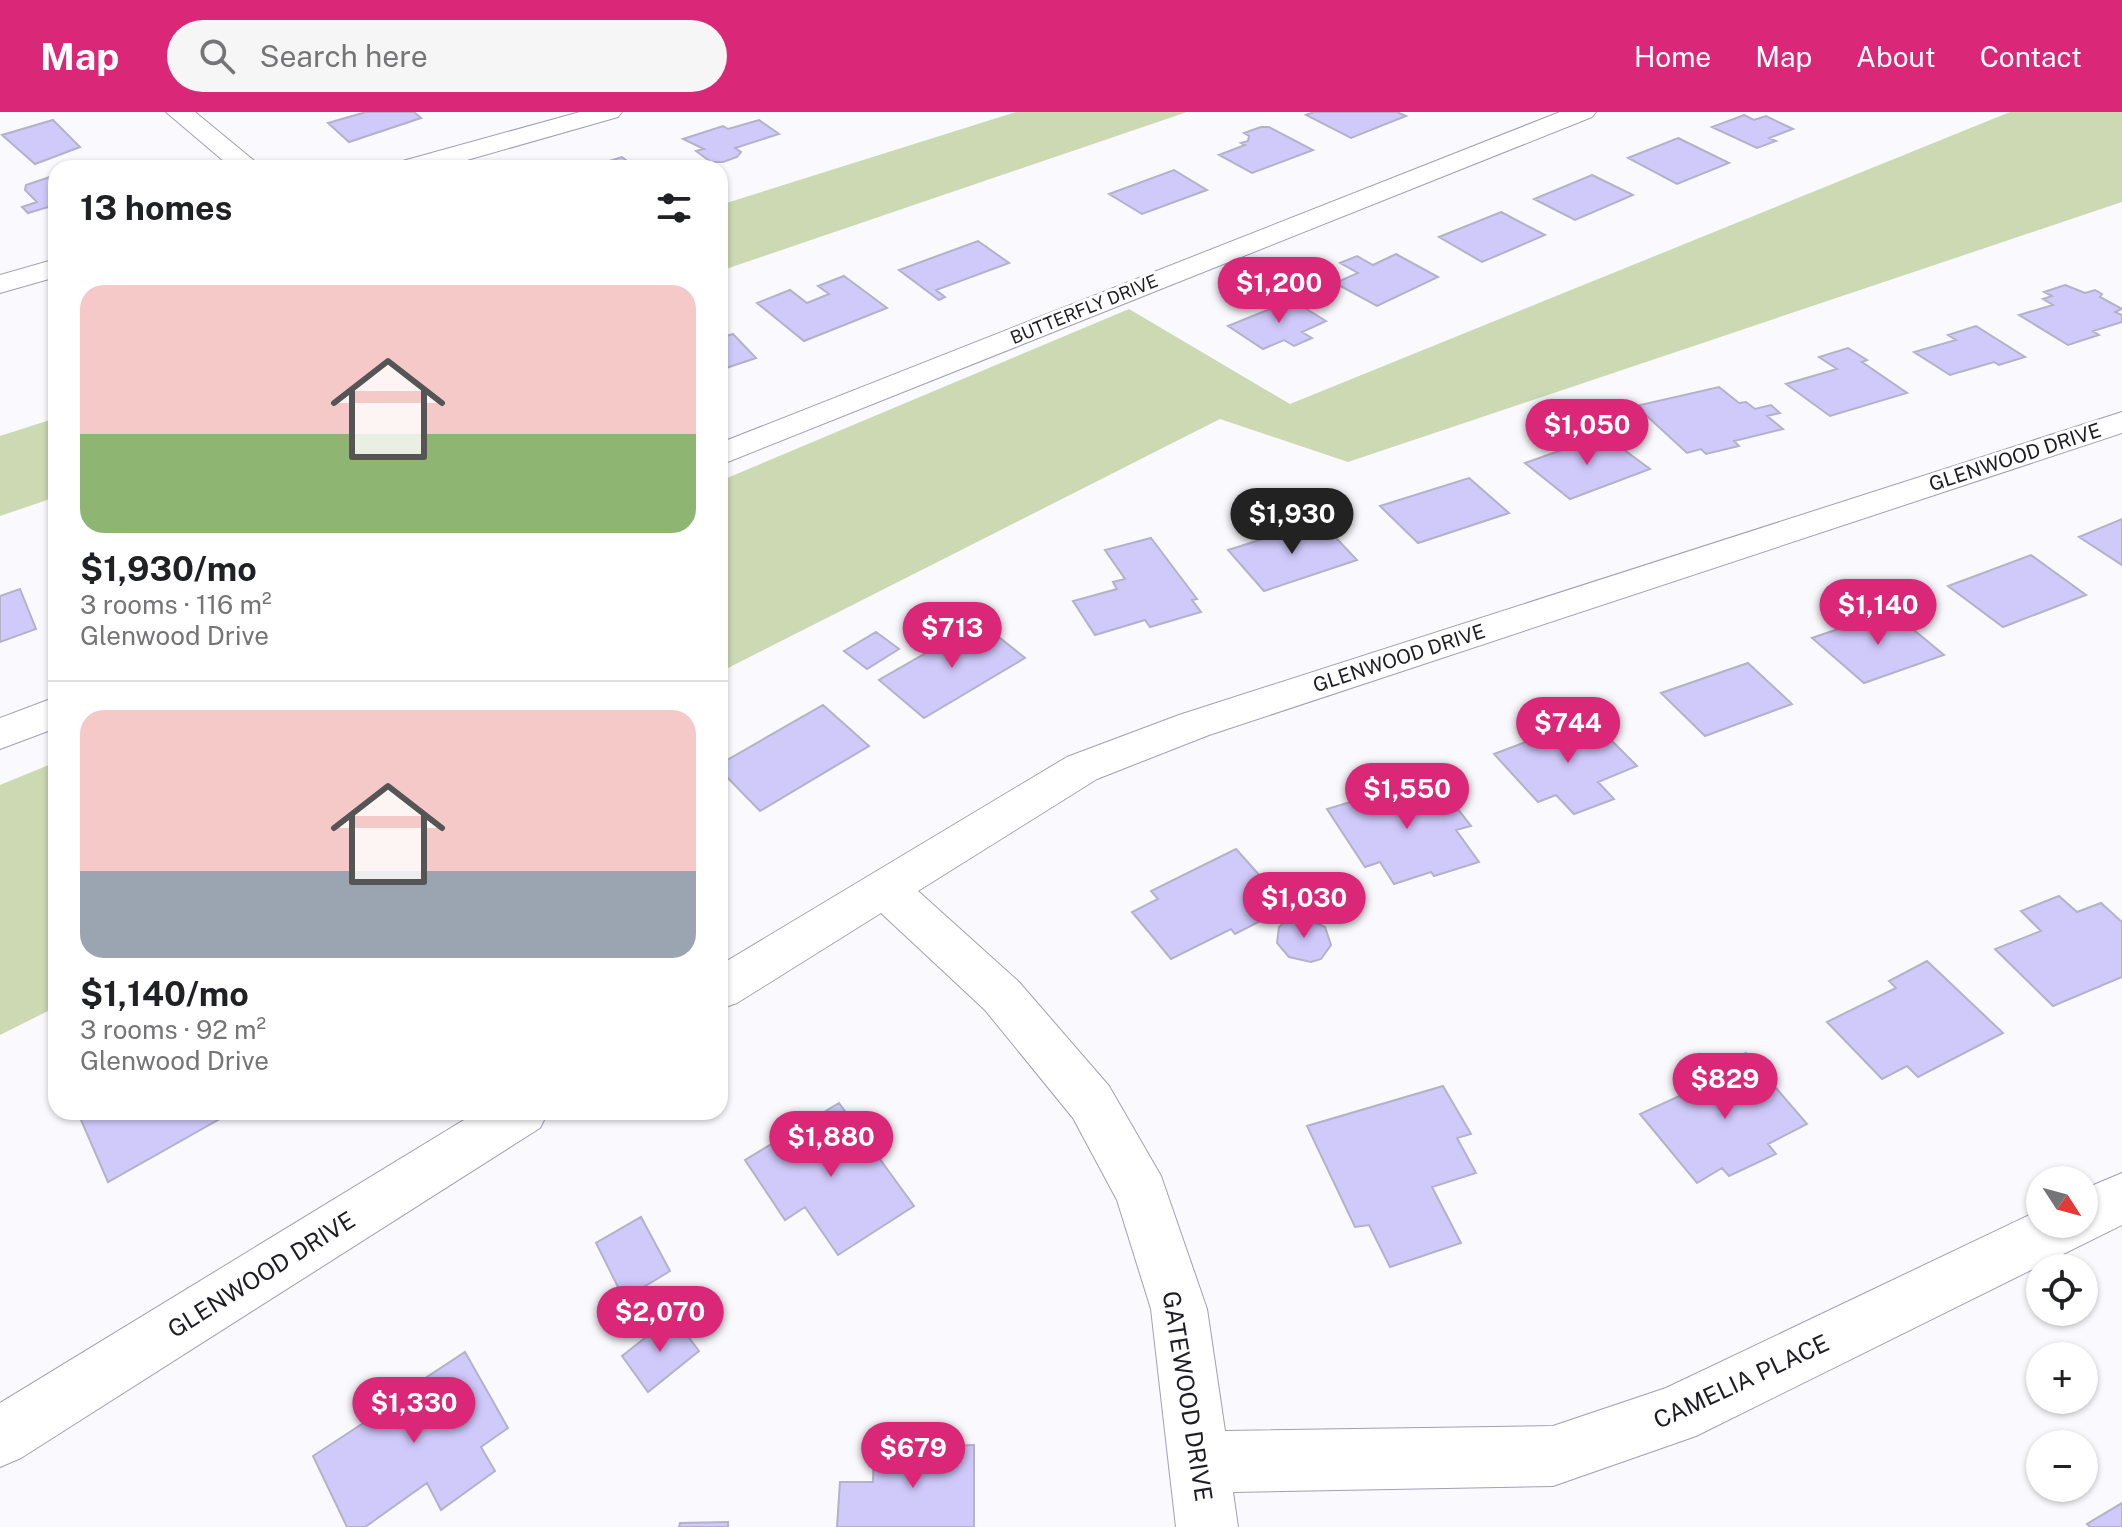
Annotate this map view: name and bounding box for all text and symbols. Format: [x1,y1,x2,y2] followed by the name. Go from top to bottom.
[167,20,727,92] search box
[40,34,119,79] text: Map
[195,34,239,78] icon: search
[259,38,428,74] text: Search here
[1634,40,1711,73] text: Home
[1755,40,1812,73] text: Map
[1856,40,1936,73] text: About
[1980,40,2082,73] text: Contact
[652,186,696,230] icon: filters
[80,188,232,228] text: 13 homes
[1214,257,1344,325] pin: $1,200
[1236,267,1322,298] text: $1,200
[1007,270,1161,348] street label: BUTTERFLY DRIVE
[316,337,460,481] icon: home
[1522,399,1652,467] pin: $1,050
[1543,409,1631,440] text: $1,050
[1926,418,2104,496] street label: GLENWOOD DRIVE
[1227,488,1357,556] pin: $1,930
[1248,498,1336,529] text: $1,930
[80,549,257,589] text: $1,930/mo
[1813,579,1943,647] pin: $1,140
[80,589,272,620] text: 3 rooms · 116 m²
[1838,589,1918,620] text: $1,140
[905,602,999,670] pin: $713
[921,612,983,643] text: $713
[1310,619,1488,697] street label: GLENWOOD DRIVE
[80,620,269,651] text: Glenwood Drive
[1521,697,1615,765] pin: $744
[1534,707,1602,738] text: $744
[316,762,460,906] icon: home
[1342,763,1472,831] pin: $1,550
[1363,773,1451,804] text: $1,550
[1239,872,1369,940] pin: $1,030
[1261,882,1347,913] text: $1,030
[80,974,249,1014] text: $1,140/mo
[80,1014,266,1045] text: 3 rooms · 92 m²
[80,1045,269,1076] text: Glenwood Drive
[1678,1053,1772,1121] pin: $829
[1691,1063,1759,1094] text: $829
[766,1111,896,1179] pin: $1,880
[787,1121,875,1152] text: $1,880
[2026,1166,2098,1238] north arrow
[2026,1166,2098,1502] map controls
[162,1205,360,1343] street label: GLENWOOD DRIVE
[2026,1254,2098,1326] button: locate
[595,1286,725,1354] pin: $2,070
[1158,1289,1218,1503] street label: GATEWOOD DRIVE
[615,1296,705,1327] text: $2,070
[1649,1328,1833,1434] street label: CAMELIA PLACE
[2026,1342,2098,1414] button: +
[349,1377,479,1445] pin: $1,330
[370,1387,458,1418] text: $1,330
[866,1422,960,1490] pin: $679
[2026,1430,2098,1502] button: −
[879,1432,947,1463] text: $679

